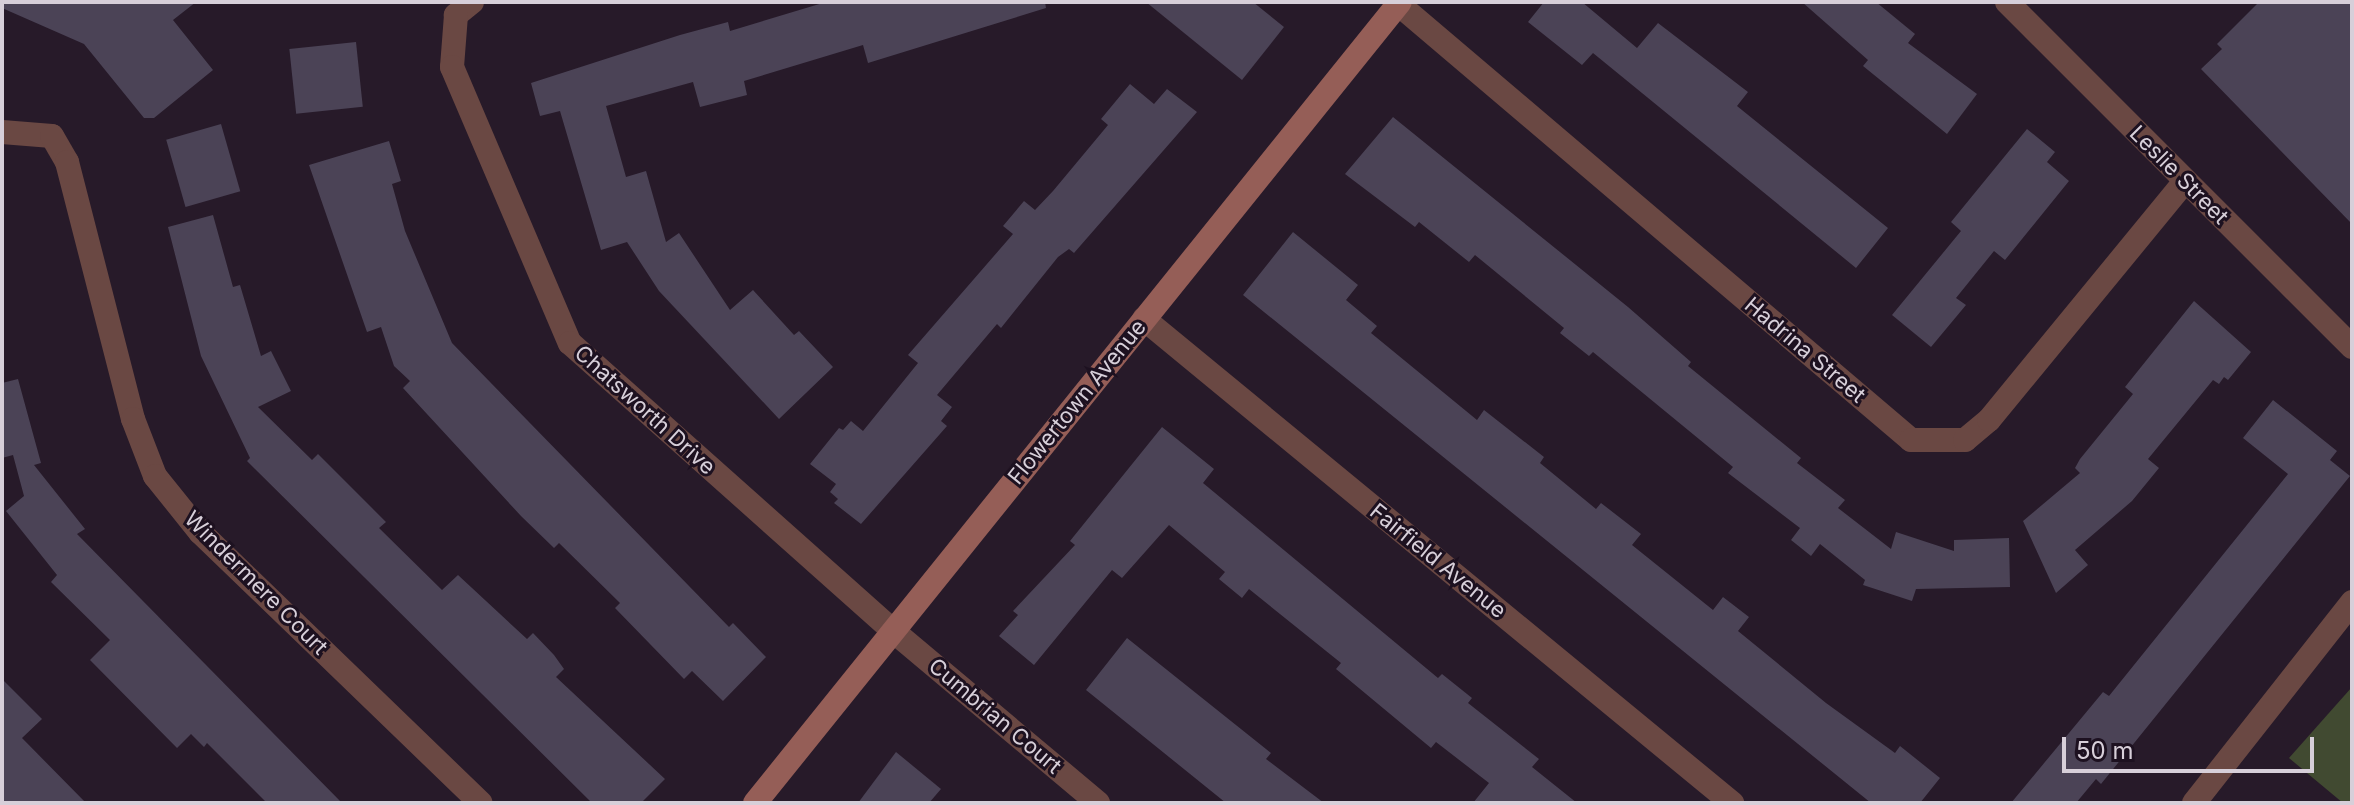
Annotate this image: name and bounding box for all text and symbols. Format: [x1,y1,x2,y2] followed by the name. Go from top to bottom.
[2124,120,2234,230] street label: Leslie Street
[1739,292,1871,408] street label: Hadrina Street
[1002,314,1152,490] street label: Flowertown Avenue
[569,340,721,480] street label: Chatsworth Drive
[1365,498,1511,624] street label: Fairfield Avenue
[179,506,333,660] street label: Windermere Court
[923,653,1067,779] street label: Cumbrian Court
[2066,721,2318,771] scale bar
[2076,736,2134,765] text: 50 m

